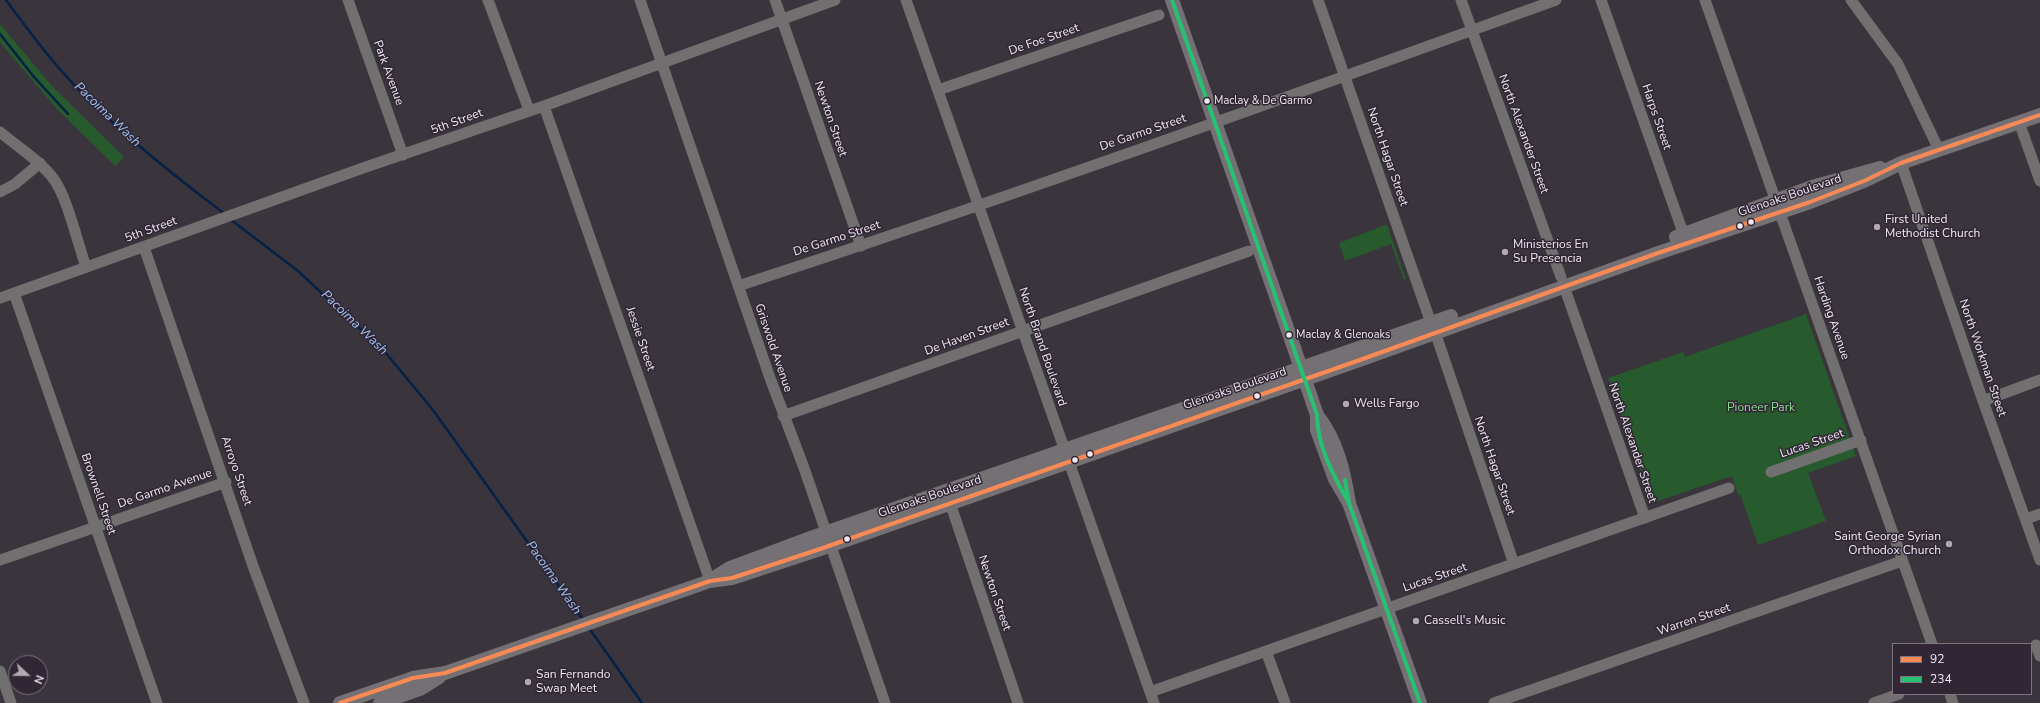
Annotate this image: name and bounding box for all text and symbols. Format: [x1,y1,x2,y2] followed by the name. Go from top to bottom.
[1007,21,1081,59] street label: De Foe Street
[370,39,406,107] street label: Park Avenue
[1495,72,1551,196] street label: North Alexander Street
[71,79,143,151] water label: Pacoima Wash
[810,79,850,159] street label: Newton Street
[1638,82,1674,152] street label: Harps Street
[1214,94,1312,108] place label: Maclay & De Garmo
[1202,96,1212,106] marker: Maclay & De Garmo
[429,106,485,138] street label: 5th Street
[1363,106,1411,208] street label: North Hagar Street
[1098,111,1188,155] street label: De Garmo Street
[1737,172,1843,220] street label: Glenoaks Boulevard
[1885,213,1980,241] place label: First United Methodist Church
[123,214,179,246] street label: 5th Street
[1746,217,1756,227] unlabelled marker
[792,218,882,260] street label: De Garmo Street
[1735,221,1745,231] unlabelled marker
[1872,222,1882,232] marker: First United Methodist Church
[1513,238,1588,266] place label: Ministerios En Su Presencia
[1500,247,1510,257] marker: Ministerios En Su Presencia
[1810,274,1852,362] street label: Harding Avenue
[1015,286,1069,408] street label: North Brand Boulevard
[318,287,390,359] water label: Pacoima Wash
[1955,298,2009,418] street label: North Workman Street
[751,302,795,394] street label: Griswold Avenue
[622,305,658,373] street label: Jessie Street
[923,315,1011,359] street label: De Haven Street
[1296,328,1390,342] place label: Maclay & Glenoaks
[1284,330,1294,340] marker: Maclay & Glenoaks
[1182,365,1288,413] street label: Glenoaks Boulevard
[1605,381,1659,505] street label: North Alexander Street
[1252,391,1262,401] unlabelled marker
[1354,397,1419,411] place label: Wells Fargo
[1341,399,1351,409] marker: Wells Fargo
[1727,401,1795,415] park label: Pioneer Park
[1470,415,1518,517] street label: North Hagar Street
[1778,426,1846,462] street label: Lucas Street
[217,434,255,508] street label: Arroyo Street
[1085,449,1095,459] unlabelled marker
[77,451,119,537] street label: Brownell Street
[1070,455,1080,465] unlabelled marker
[116,466,214,512] street label: De Garmo Avenue
[877,473,983,521] street label: Glenoaks Boulevard
[1834,530,1941,558] place label: Saint George Syrian Orthodox Church
[842,534,852,544] unlabelled marker
[522,538,584,618] water label: Pacoima Wash
[1944,539,1954,549] marker: Saint George Syrian Orthodox Church
[974,553,1014,633] street label: Newton Street
[1401,560,1469,596] street label: Lucas Street
[1656,601,1732,639] street label: Warren Street
[1424,614,1505,628] place label: Cassell's Music
[1411,616,1421,626] marker: Cassell's Music
[1892,643,2032,695] legend
[1930,651,1944,667] text: 92
[8,655,48,695] north arrow
[536,668,610,696] place label: San Fernando Swap Meet
[1930,671,1952,687] text: 234
[30,673,47,686] text: N
[523,677,533,687] marker: San Fernando Swap Meet

